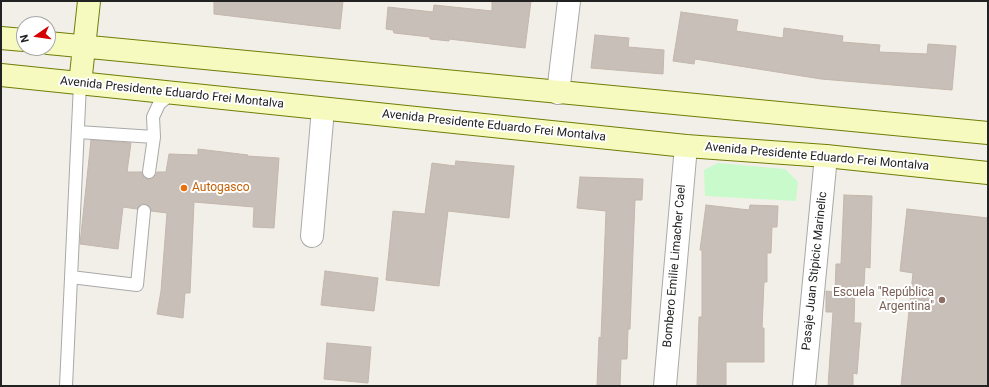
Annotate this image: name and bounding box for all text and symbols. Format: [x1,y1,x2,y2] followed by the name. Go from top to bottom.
[16,16,56,56] north arrow
[18,33,32,44] text: N
[59,74,285,112] street label: Avenida Presidente Eduardo Frei Montalva
[381,107,607,145] street label: Avenida Presidente Eduardo Frei Montalva
[704,140,930,174] street label: Avenida Presidente Eduardo Frei Montalva
[192,181,250,195] place label: Autogasco
[179,183,189,193] marker: Autogasco
[661,184,689,348] street label: Bombero Emilie Limacher Cael
[800,191,830,351] street label: Pasaje Juan Stipicic Marinelic
[833,286,934,314] place label: Escuela "República Argentina"
[937,295,947,305] marker: Escuela "República Argentina"

